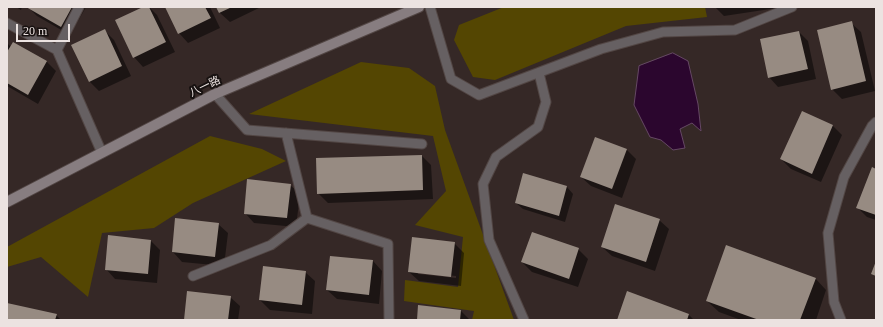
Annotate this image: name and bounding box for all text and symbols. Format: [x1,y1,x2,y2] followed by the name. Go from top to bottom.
[18,16,72,42] scale bar
[23,24,47,38] text: 20 m
[187,74,223,100] street label: 八一路

